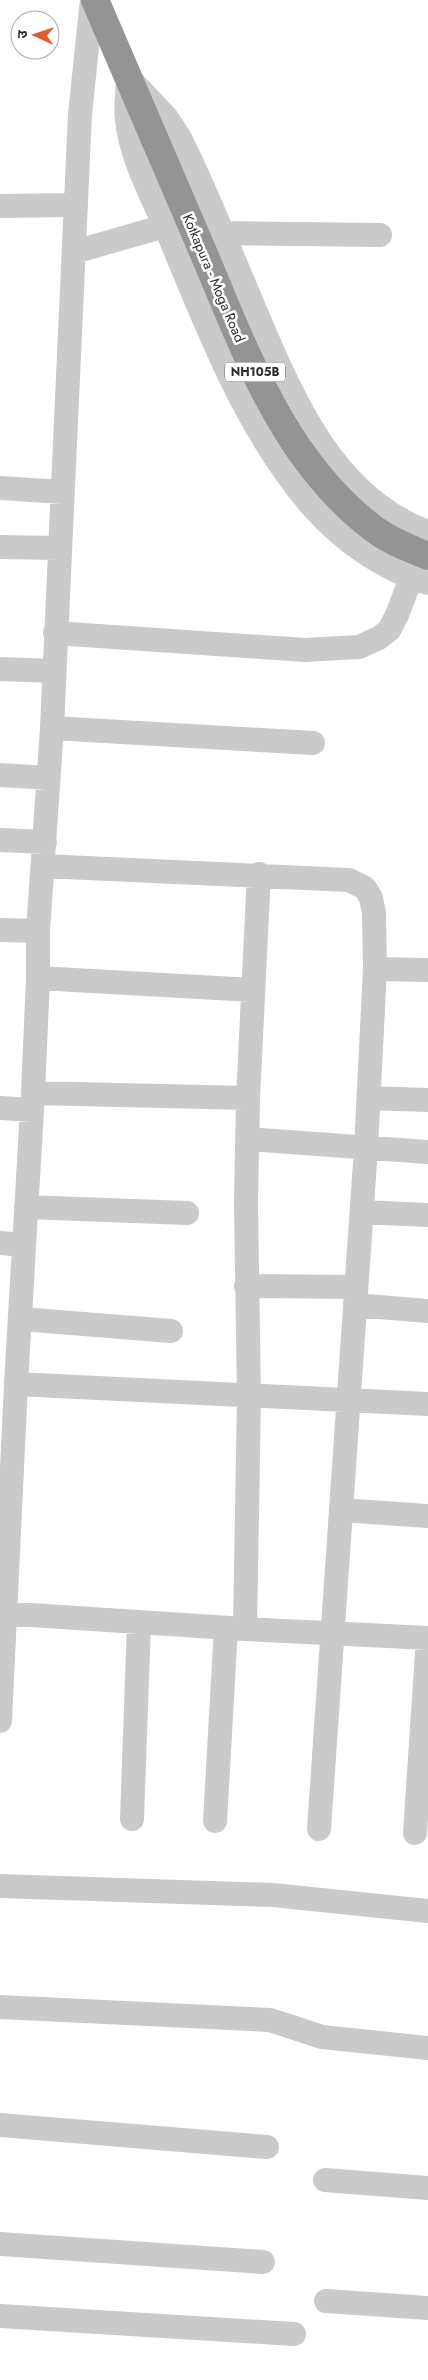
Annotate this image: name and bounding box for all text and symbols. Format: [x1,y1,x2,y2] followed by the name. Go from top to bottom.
[10,10,60,60] north arrow
[12,29,32,39] text: उ
[178,211,250,345] street label: Kotkapura - Moga Road
[225,362,285,382] road number: NH105B

